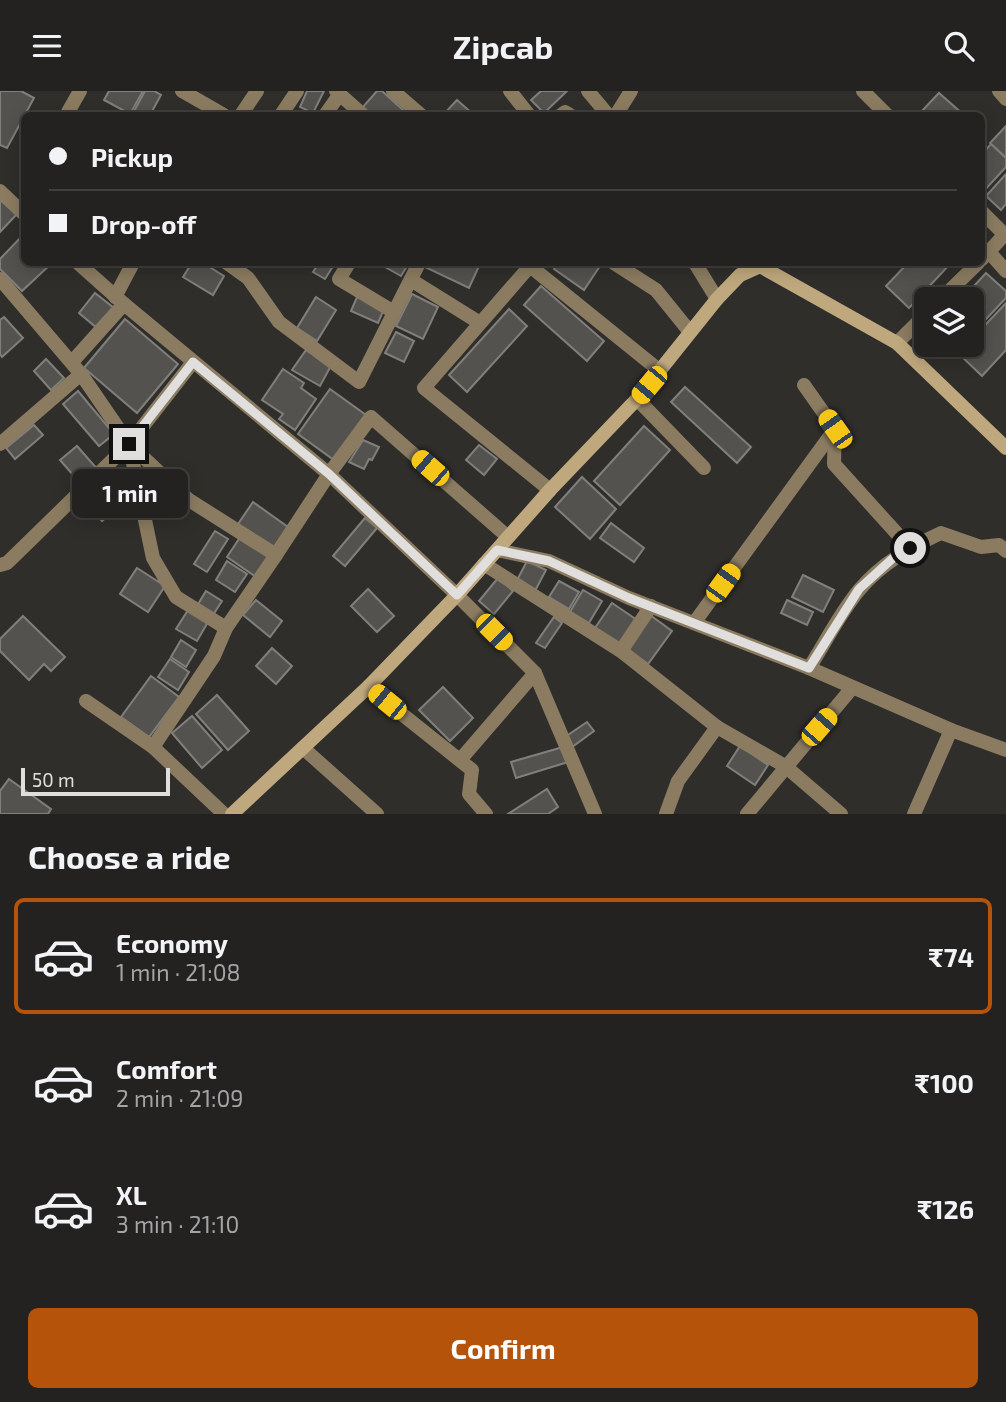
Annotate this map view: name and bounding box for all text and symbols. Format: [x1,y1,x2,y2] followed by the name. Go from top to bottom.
[28,27,66,65] icon: menu
[453,27,553,65] text: Zipcab
[940,27,978,65] icon: search
[91,141,173,172] text: Pickup
[91,208,196,239] text: Drop-off
[914,287,984,357] map controls
[914,287,984,357] button: layers
[628,362,671,408] car
[815,406,856,452] car
[113,428,145,460] route end
[408,446,453,490] car
[71,469,187,517] callout: 1 min
[102,479,158,507] text: 1 min
[894,532,926,564] route start
[703,560,744,606] car
[472,610,517,654] car
[365,681,410,723] car
[798,704,841,750] car
[21,765,170,797] scale bar
[32,768,75,791] text: 50 m
[28,837,231,875] text: Choose a ride
[32,925,95,988] icon: car
[116,927,228,958] text: Economy
[928,941,974,972] text: ₹74
[116,958,241,986] text: 1 min · 21:08
[32,1051,95,1114] icon: car
[116,1053,217,1084] text: Comfort
[915,1067,974,1098] text: ₹100
[116,1084,244,1112] text: 2 min · 21:09
[32,1177,95,1240] icon: car
[116,1179,147,1210] text: XL
[917,1193,974,1224] text: ₹126
[116,1210,239,1238] text: 3 min · 21:10
[28,1308,978,1388] button: Confirm

